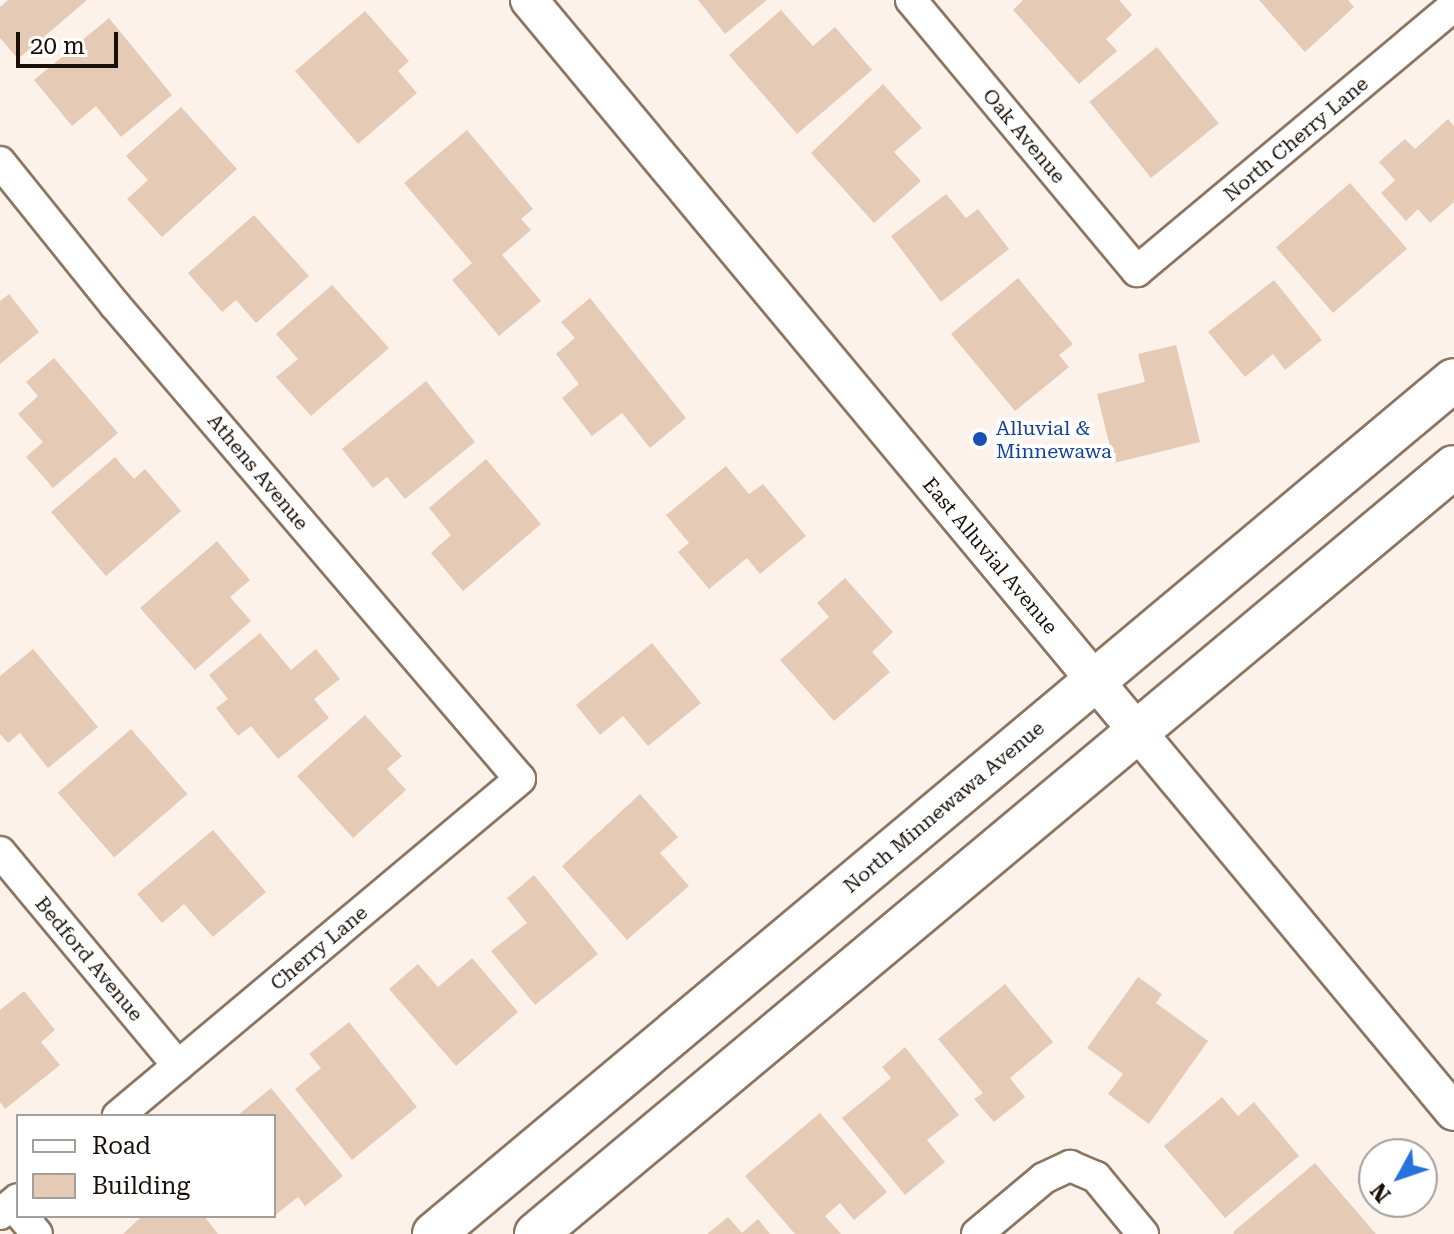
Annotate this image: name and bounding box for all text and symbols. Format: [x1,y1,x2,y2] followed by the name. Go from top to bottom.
[20,16,122,66] scale bar
[30,32,85,60] text: 20 m
[1219,72,1373,206] street label: North Cherry Lane
[977,84,1071,188] street label: Oak Avenue
[202,409,314,535] street label: Athens Avenue
[996,416,1112,463] place label: Alluvial & Minnewawa
[971,430,989,448] marker: Alluvial & Minnewawa
[918,473,1062,639] street label: East Alluvial Avenue
[839,716,1049,898] street label: North Minnewawa Avenue
[30,892,148,1026] street label: Bedford Avenue
[266,900,372,996] street label: Cherry Lane
[16,1114,276,1218] legend
[92,1132,151,1160] text: Road
[1358,1138,1438,1218] north arrow
[92,1172,190,1200] text: Building
[1366,1178,1396,1207] text: N

